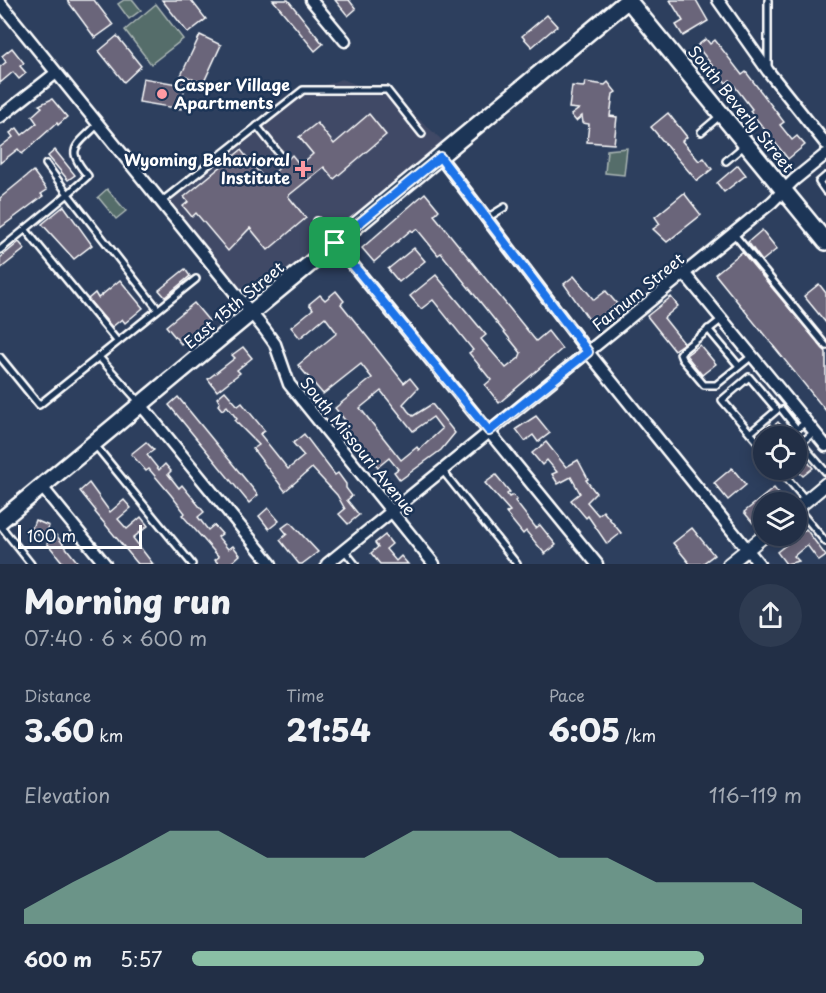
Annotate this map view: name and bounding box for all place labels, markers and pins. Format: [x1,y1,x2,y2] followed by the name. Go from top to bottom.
[174,72,290,114] place label: Casper Village Apartments
[155,87,169,101] marker: Casper Village Apartments
[124,147,290,189] place label: Wyoming Behavioral Institute
[294,160,312,178] marker: Wyoming Behavioral Institute
[309,217,360,268] pin

